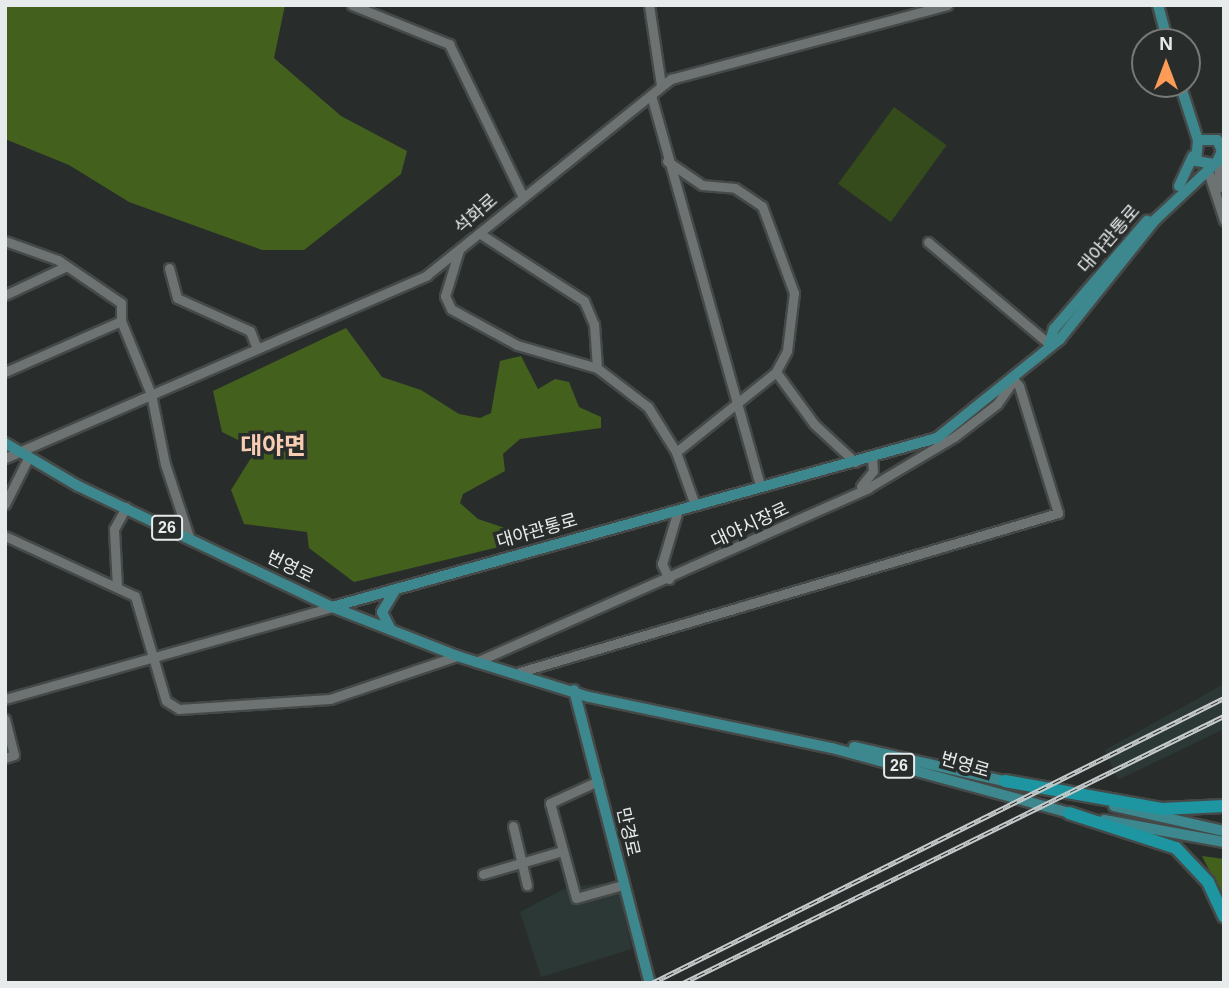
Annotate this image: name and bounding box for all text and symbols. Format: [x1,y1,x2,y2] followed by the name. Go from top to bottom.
[1131,28,1201,98] north arrow
[1159,33,1173,54] text: N
[450,190,502,238] street label: 석화로
[1074,201,1144,277] street label: 대야관통로
[240,432,306,460] district label: 대야면
[708,498,792,552] street label: 대야시장로
[494,509,580,553] street label: 대야관통로
[150,516,184,540] road number: 26
[263,546,317,588] street label: 번영로
[938,748,992,782] street label: 번영로
[881,754,916,778] road number: 26
[612,805,644,859] street label: 만경로

